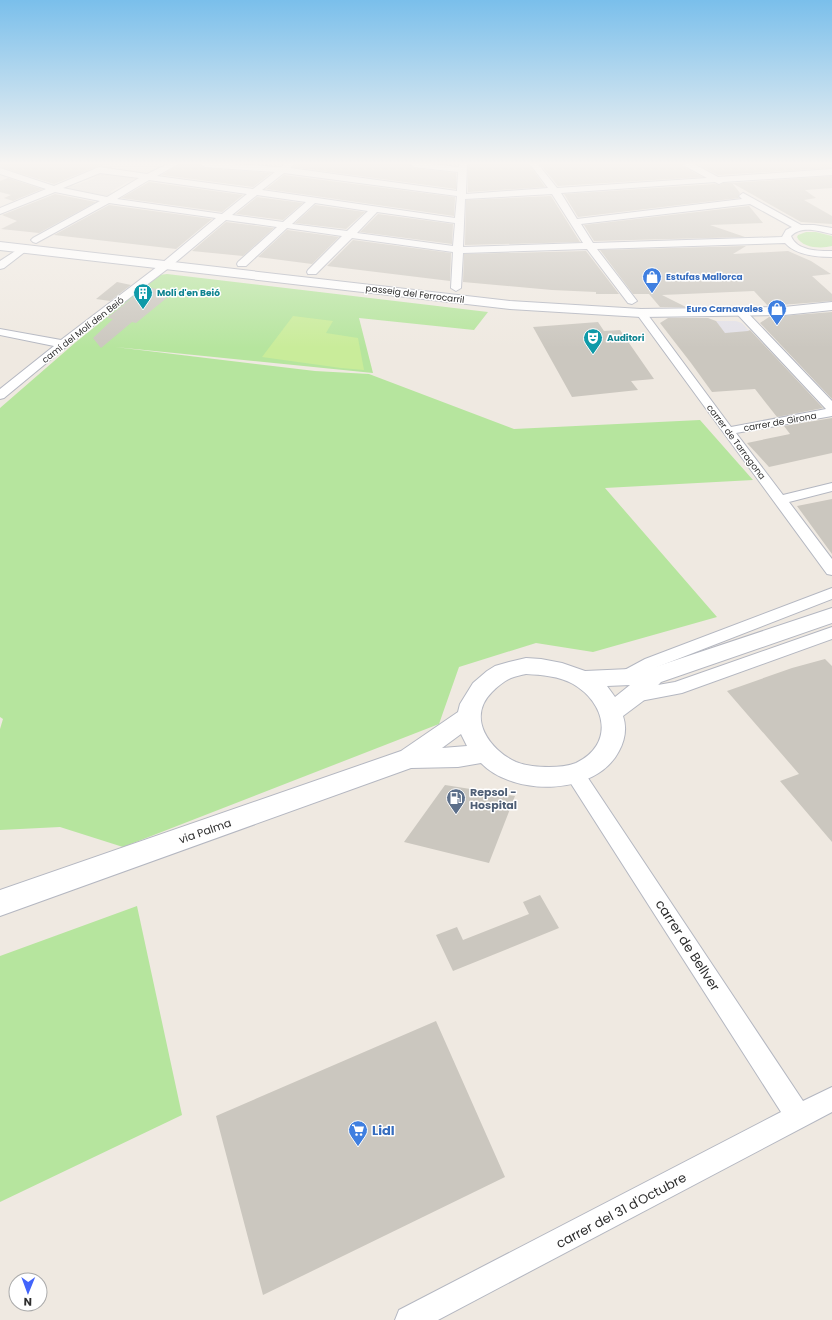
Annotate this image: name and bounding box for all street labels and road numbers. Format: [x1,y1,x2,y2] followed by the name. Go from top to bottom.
[365,282,465,306] street label: passeig del Ferrocarril
[40,294,127,366] street label: camí del Molí den Beió
[704,402,768,482] street label: carrer de Tarragona
[743,410,817,434] street label: carrer de Girona
[177,815,233,847] street label: via Palma
[651,896,724,995] street label: carrer de Bellver
[553,1168,690,1253] street label: carrer del 31 d'Octubre

